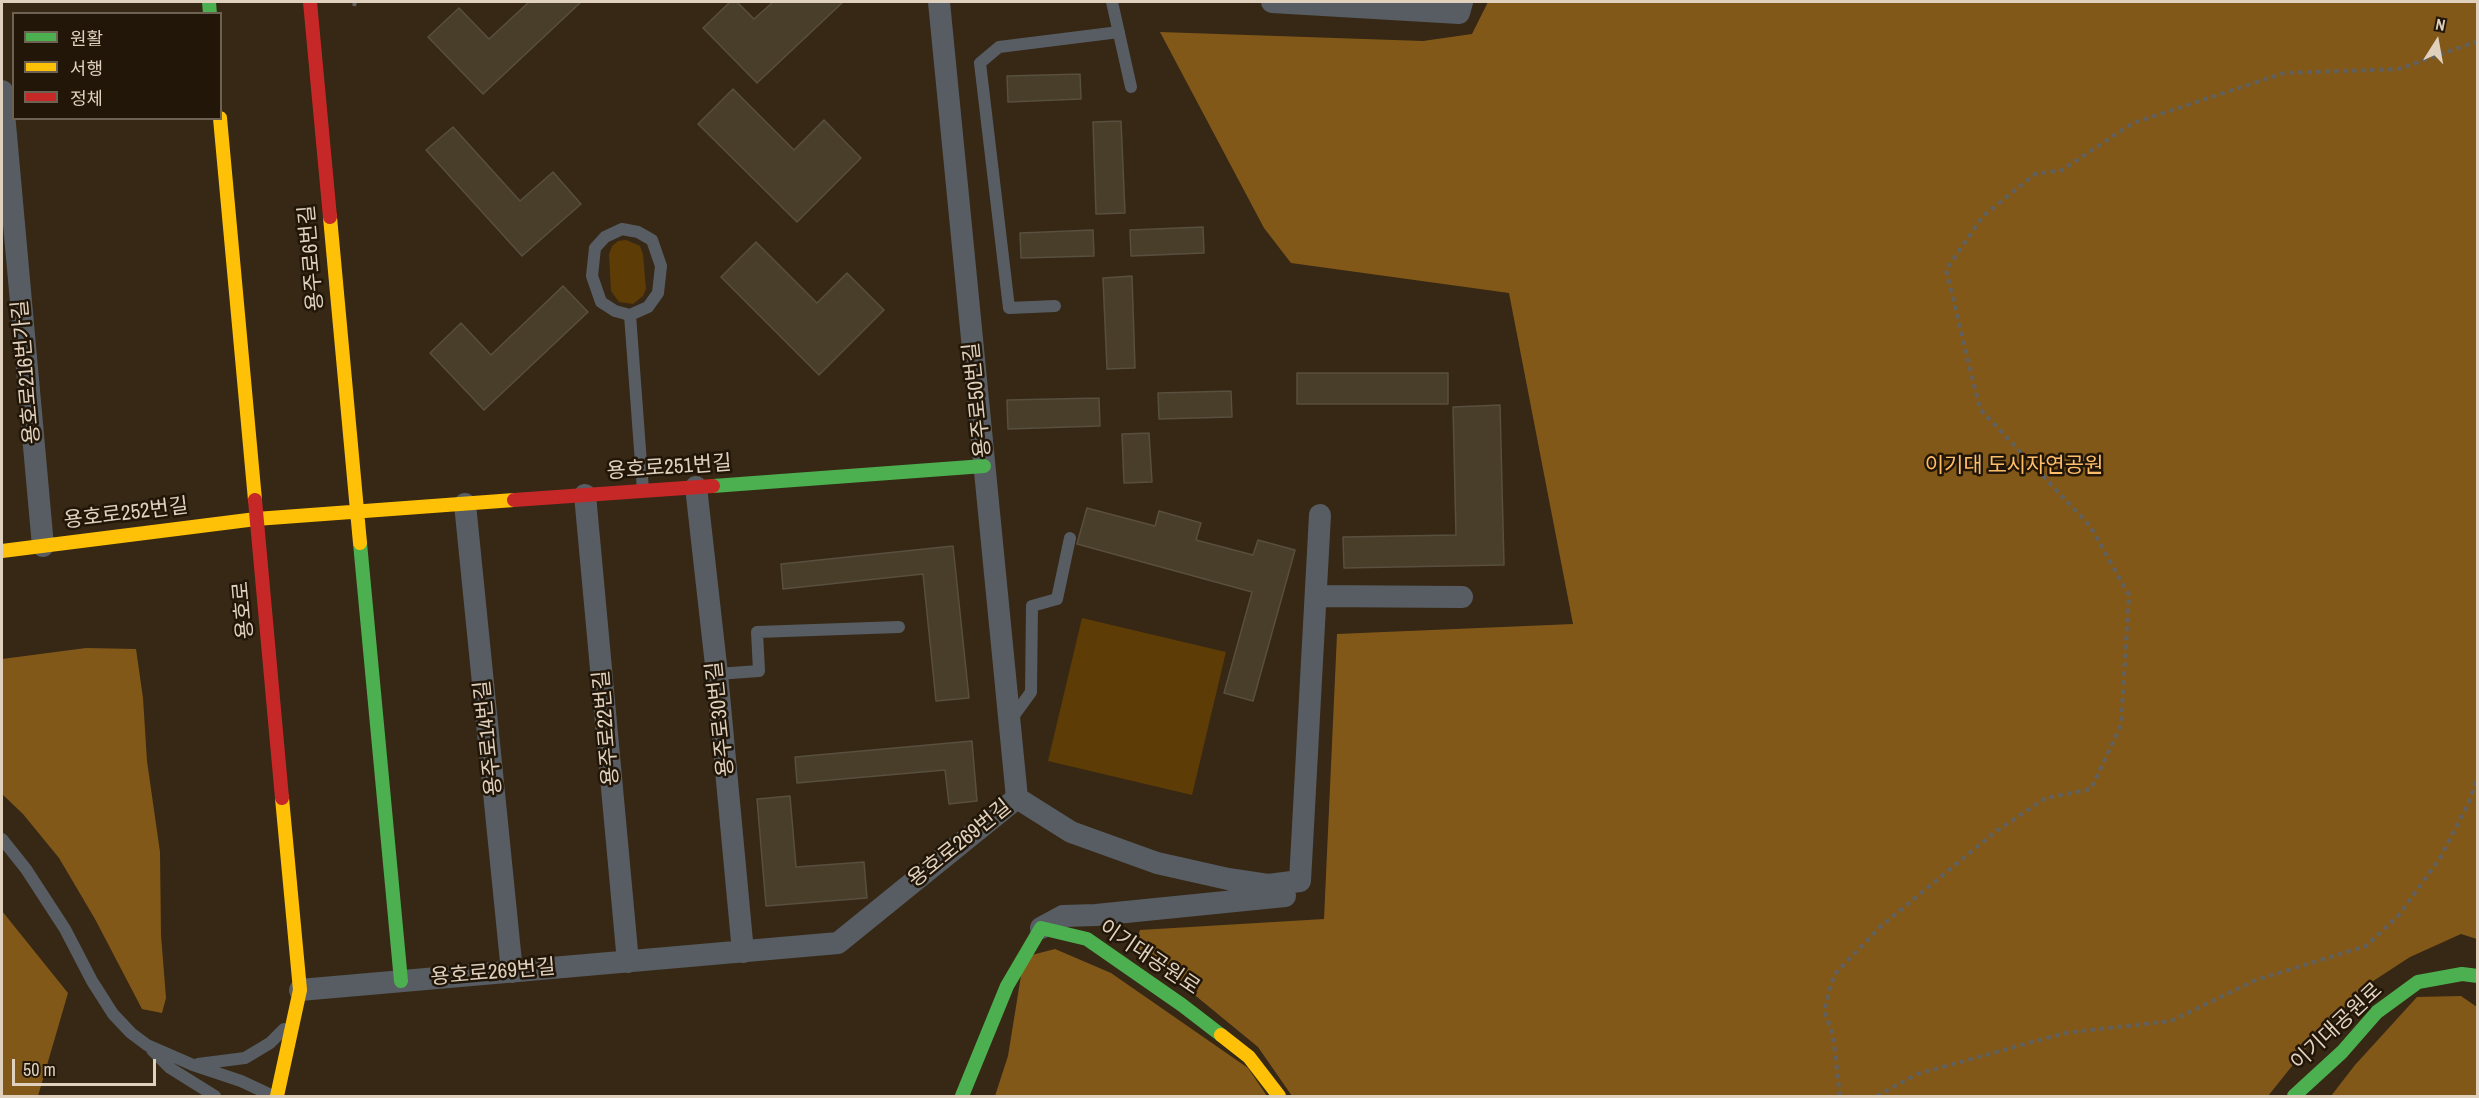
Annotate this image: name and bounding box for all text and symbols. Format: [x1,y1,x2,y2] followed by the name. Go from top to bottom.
[12,12,222,120] legend
[2407,12,2467,72] north arrow
[2434,13,2447,36] text: N
[70,26,103,51] text: 원활
[70,56,103,81] text: 서행
[70,86,103,111] text: 정체
[295,204,329,312] street label: 용주로6번길
[8,299,46,445] street label: 용호로216번가길
[959,341,997,459] street label: 용주로50번길
[606,451,732,485] street label: 용호로251번길
[1925,453,2103,479] park label: 이기대 도시자연공원
[62,494,190,534] street label: 용호로252번길
[229,580,259,640] street label: 용호로
[702,660,740,778] street label: 용주로30번길
[589,669,625,787] street label: 용주로22번길
[470,679,508,797] street label: 용주로14번길
[903,795,1017,893] street label: 용호로269번길
[1094,915,1204,1001] street label: 이기대공원로
[429,955,557,991] street label: 용호로269번길
[2286,978,2388,1076] street label: 이기대공원로
[15,1047,159,1085] scale bar
[23,1057,56,1082] text: 50 m

